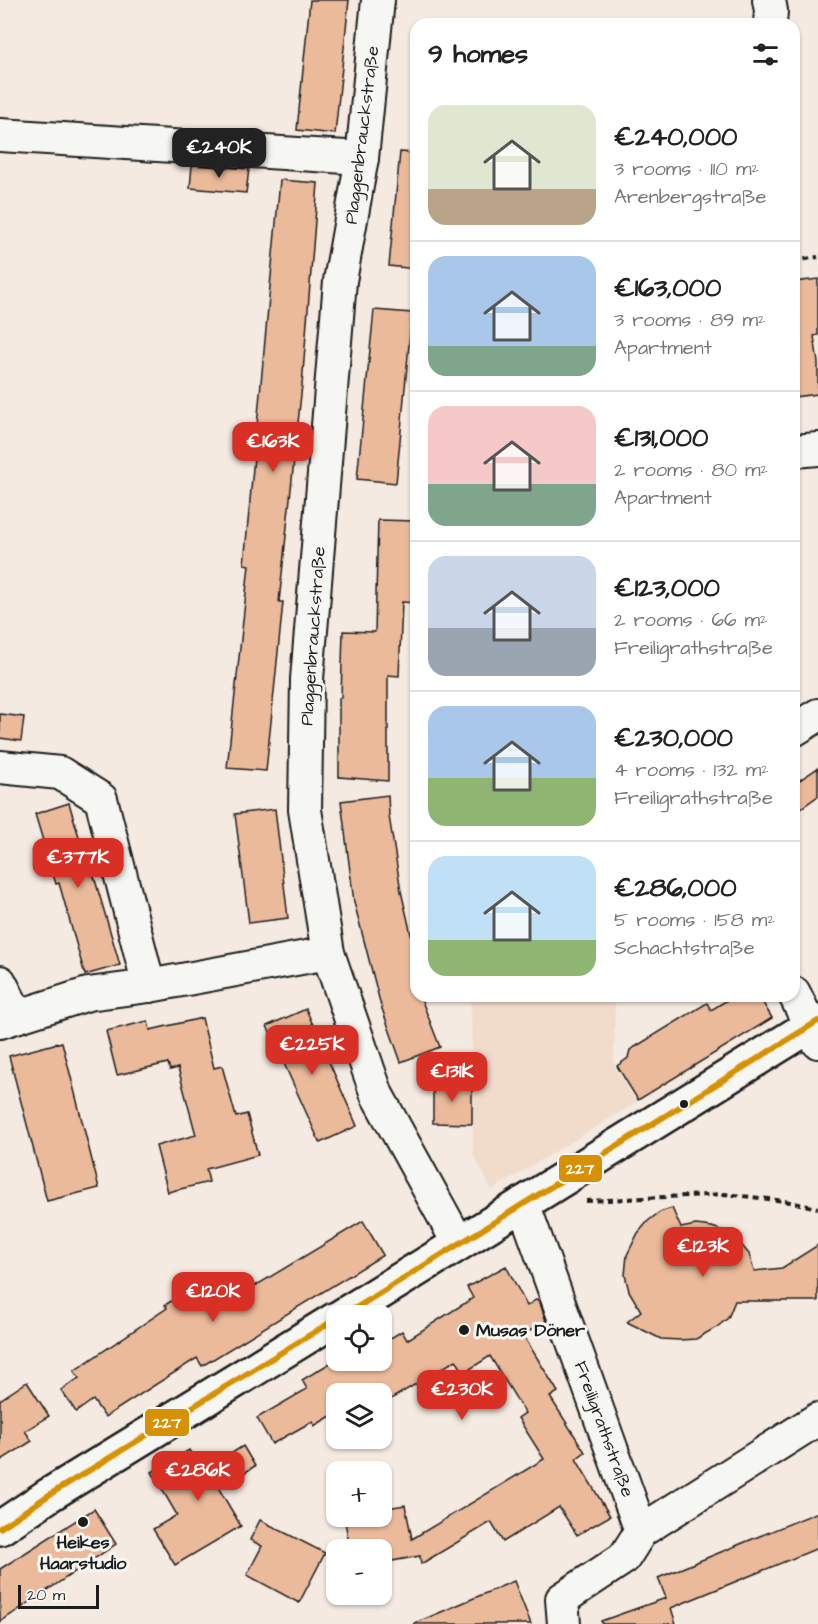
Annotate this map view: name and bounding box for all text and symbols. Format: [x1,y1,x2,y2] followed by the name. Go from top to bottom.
[428,36,528,72] text: 9 homes
[749,38,782,71] icon: filters
[339,44,386,226] street label: Plaggenbrauckstraße
[614,119,737,155] text: €240,000
[177,128,261,179] pin: €240K
[476,129,548,201] icon: home
[186,133,252,161] text: €240K
[614,155,759,183] text: 3 rooms · 110 m²
[614,183,766,211] text: Arenbergstraße
[614,270,721,306] text: €163,000
[476,280,548,352] icon: home
[614,306,766,334] text: 3 rooms · 89 m²
[614,334,712,362] text: Apartment
[614,420,708,456] text: €131,000
[231,422,315,473] pin: €163K
[246,427,300,455] text: €163K
[476,430,548,502] icon: home
[614,456,768,484] text: 2 rooms · 80 m²
[614,484,712,512] text: Apartment
[294,545,333,726] street label: Plaggenbrauckstraße
[614,570,720,606] text: €123,000
[476,580,548,652] icon: home
[614,606,768,634] text: 2 rooms · 66 m²
[614,634,773,662] text: Freiligrathstraße
[614,720,733,756] text: €230,000
[476,730,548,802] icon: home
[614,756,769,784] text: 4 rooms · 132 m²
[614,784,773,812] text: Freiligrathstraße
[36,838,120,889] pin: €377K
[47,843,109,871] text: €377K
[614,870,737,906] text: €286,000
[476,880,548,952] icon: home
[614,906,775,934] text: 5 rooms · 158 m²
[614,934,755,962] text: Schachtstraße
[270,1025,354,1076] pin: €225K
[279,1030,345,1058] text: €225K
[410,1052,494,1103] pin: €131K
[430,1057,474,1085] text: €131K
[678,1098,690,1110] unlabelled marker
[558,1154,603,1183] line badge: 227
[565,1158,594,1180] text: 227
[661,1227,745,1278] pin: €123K
[677,1232,729,1260] text: €123K
[171,1272,255,1323] pin: €120K
[186,1277,240,1305] text: €120K
[326,1305,392,1605] map controls
[326,1305,392,1371] button: locate
[476,1318,585,1343] place label: Musas Döner
[457,1323,471,1337] marker: Musas Döner
[567,1358,640,1501] street label: Freiligrathstraße
[420,1370,504,1421] pin: €230K
[431,1375,493,1403] text: €230K
[326,1383,392,1449] button: layers
[144,1408,190,1437] line badge: 227
[152,1412,181,1434] text: 227
[156,1451,240,1502] pin: €286K
[166,1456,230,1484] text: €286K
[326,1461,392,1527] button: +
[76,1515,90,1529] marker: Heikes Haarstudio
[40,1530,127,1576] place label: Heikes Haarstudio
[326,1539,392,1605] button: −
[18,1582,99,1610] scale bar
[27,1584,65,1606] text: 20 m

